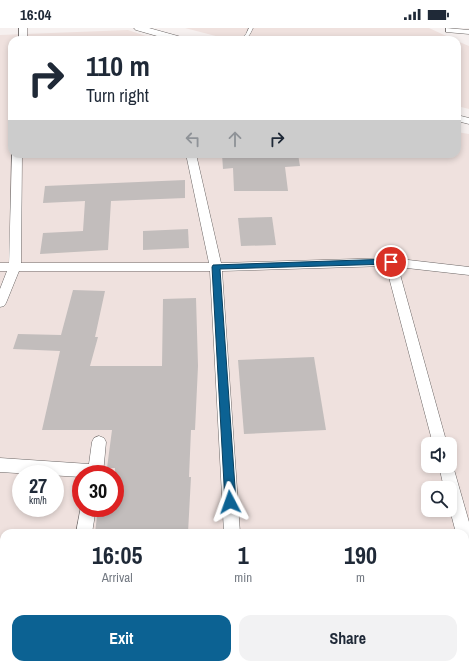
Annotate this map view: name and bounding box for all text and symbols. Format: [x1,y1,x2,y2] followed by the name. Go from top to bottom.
[20,4,51,25] text: 16:04
[86,47,150,85] text: 110 m
[20,52,72,104] icon: right
[86,83,149,108] text: Turn right
[182,128,204,150] icon: left
[224,128,246,150] icon: ahead
[266,128,288,150] icon: right
[374,245,408,279] pin
[380,251,402,273] icon: arrive
[421,437,457,517] map controls
[421,437,457,473] button: sound
[72,465,124,517] speed limit sign: 30
[29,472,47,499] text: 27
[209,481,251,523] position arrow
[421,481,457,517] button: search
[29,494,47,507] text: km/h
[92,539,142,571] text: 16:05
[238,539,249,571] text: 1
[344,539,377,571] text: 190
[102,569,133,586] text: Arrival
[234,569,252,586] text: min
[356,569,365,586] text: m
[12,615,231,661] button: Exit
[239,615,457,661] button: Share

